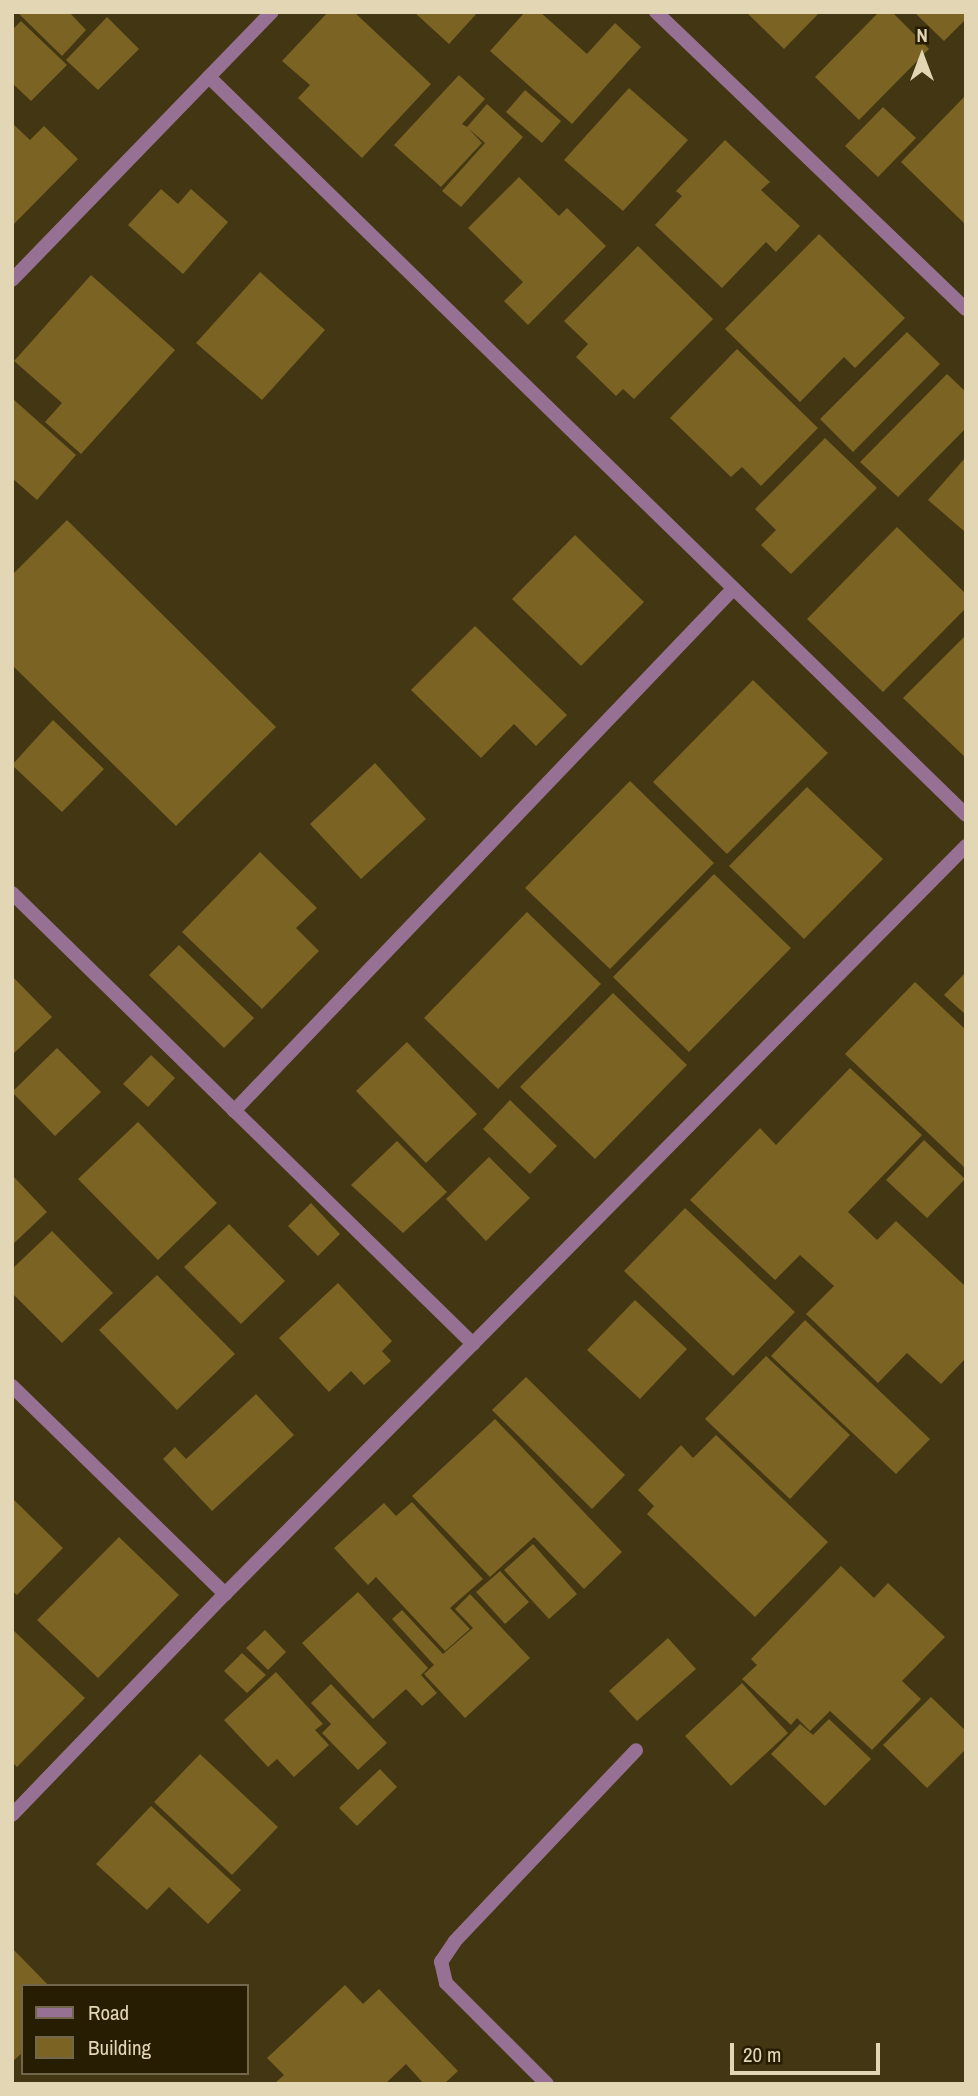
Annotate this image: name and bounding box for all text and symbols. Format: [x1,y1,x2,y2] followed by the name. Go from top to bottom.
[887,21,957,91] north arrow
[916,22,928,48] text: N
[21,1984,248,2075] legend
[88,1998,129,2027] text: Road
[733,2030,884,2074] scale bar
[88,2033,151,2062] text: Building
[743,2040,781,2069] text: 20 m

